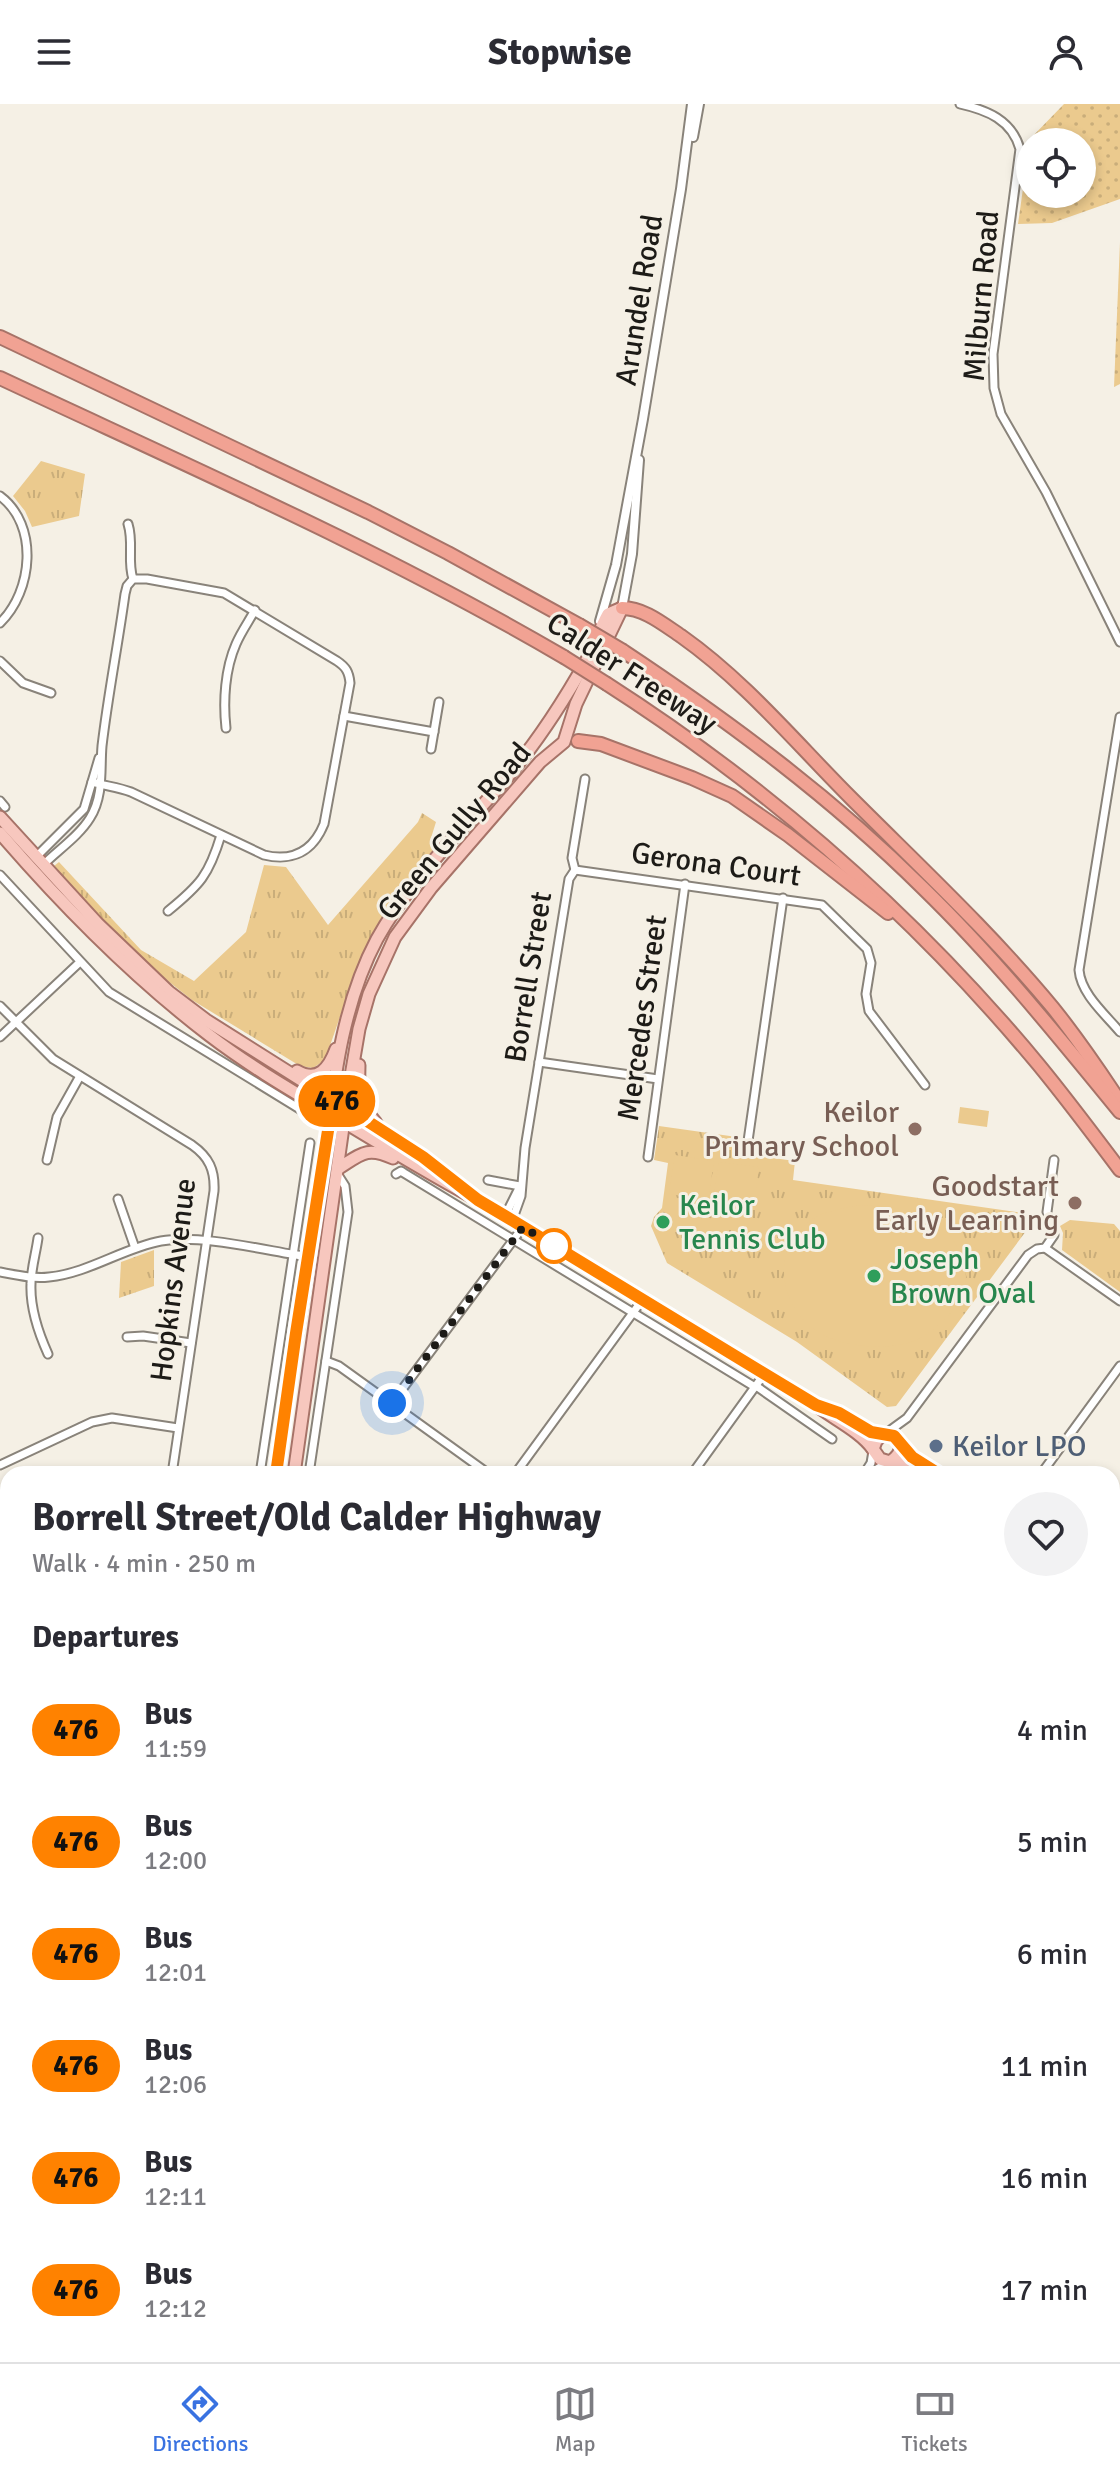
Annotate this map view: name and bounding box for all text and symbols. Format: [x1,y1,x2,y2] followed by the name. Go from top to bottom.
[32,30,76,74] icon: menu
[488,30,632,75] text: Stopwise
[1044,30,1088,74] icon: person
[1016,128,1096,208] map controls
[1016,128,1096,208] button: locate
[956,209,1007,383] street label: Milburn Road
[608,212,671,388] street label: Arundel Road
[540,605,724,742] street label: Calder Freeway
[369,735,539,928] street label: Green Gully Road
[629,834,803,895] street label: Gerona Court
[497,889,560,1065] street label: Borrell Street
[610,913,675,1123] street label: Mercedes Street
[291,1075,383,1127] line badge: 476
[314,1084,360,1118] text: 476
[704,1094,899,1165] place label: Keilor Primary School
[906,1120,924,1138] marker: Keilor Primary School
[874,1168,1059,1239] place label: Goodstart Early Learning
[143,1176,204,1384] street label: Hopkins Avenue
[679,1187,826,1258] place label: Keilor Tennis Club
[1066,1194,1084,1212] marker: Goodstart Early Learning
[654,1213,672,1231] marker: Keilor Tennis Club
[537,1229,571,1263] unlabelled marker
[890,1241,1035,1312] place label: Joseph Brown Oval
[865,1267,883,1285] marker: Joseph Brown Oval
[372,1383,412,1423] your location
[952,1428,1086,1465] place label: Keilor LPO
[927,1437,945,1455] marker: Keilor LPO
[1004,1492,1088,1576] button: heart
[32,1494,601,1541] text: Borrell Street/Old Calder Highway
[32,1548,256,1580] text: Walk · 4 min · 250 m
[32,1619,179,1656] text: Departures
[144,1696,192,1733] text: Bus
[1017,1712,1088,1749] text: 4 min
[53,1713,99,1747] text: 476
[144,1733,207,1765] text: 11:59
[144,1808,192,1845] text: Bus
[1017,1824,1088,1861] text: 5 min
[53,1825,99,1859] text: 476
[144,1845,207,1877] text: 12:00
[144,1920,192,1957] text: Bus
[1017,1936,1088,1973] text: 6 min
[53,1937,99,1971] text: 476
[144,1957,207,1989] text: 12:01
[144,2032,192,2069] text: Bus
[1001,2048,1088,2085] text: 11 min
[53,2049,99,2083] text: 476
[144,2069,207,2101] text: 12:06
[144,2144,192,2181] text: Bus
[1001,2160,1088,2197] text: 16 min
[53,2161,99,2195] text: 476
[144,2181,207,2213] text: 12:11
[144,2256,192,2293] text: Bus
[1001,2272,1088,2309] text: 17 min
[53,2273,99,2307] text: 476
[144,2293,207,2325] text: 12:12
[152,2382,248,2457] tab: Directions
[553,2382,597,2457] tab: Map
[902,2382,968,2457] tab: Tickets

